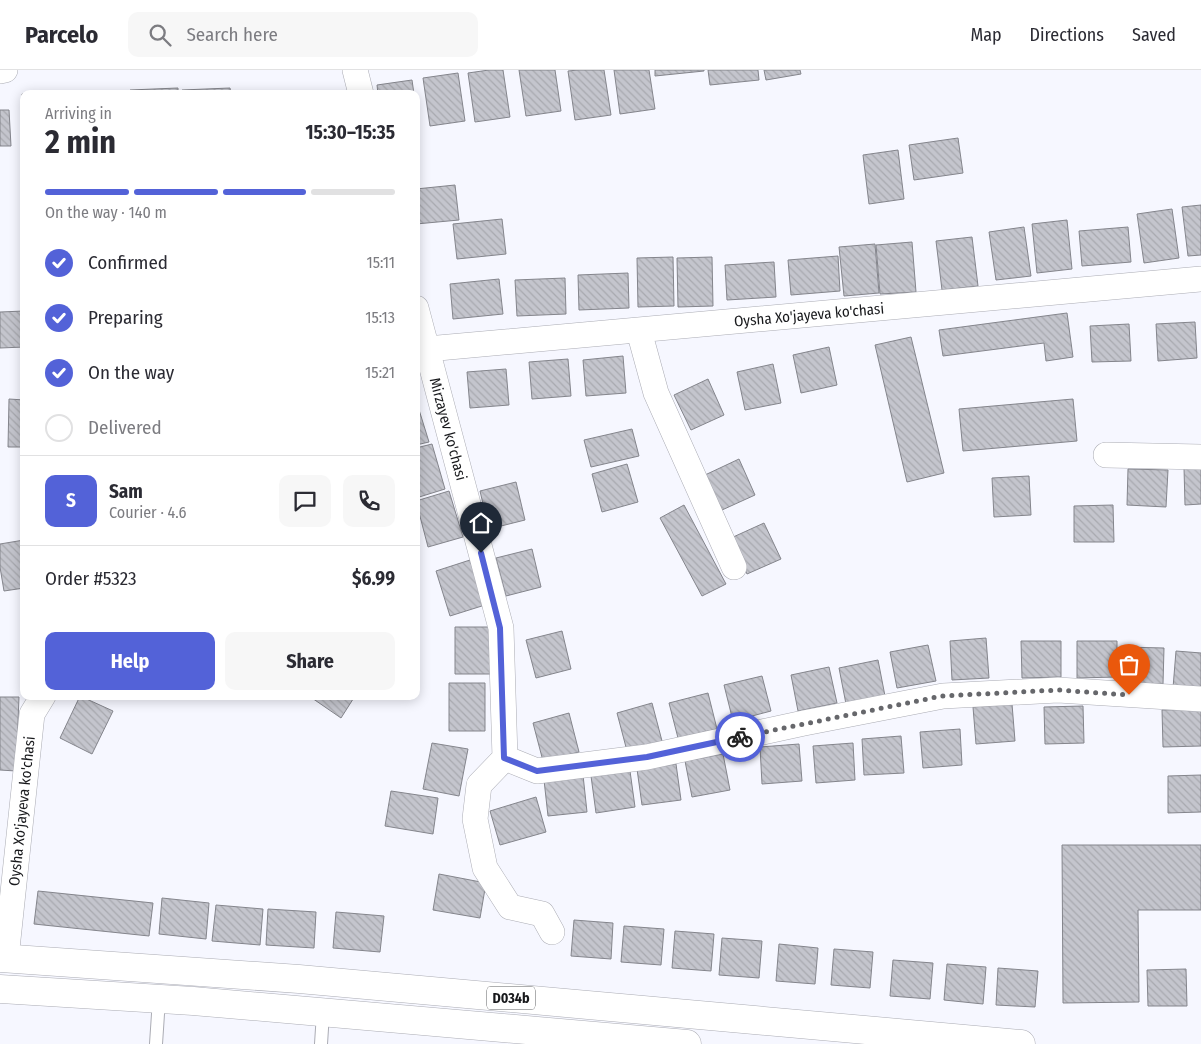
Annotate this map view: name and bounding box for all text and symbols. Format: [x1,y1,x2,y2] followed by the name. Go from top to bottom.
[128,12,478,57] search box
[25,21,98,49] text: Parcelo
[146,21,174,49] icon: search
[186,23,278,46] text: Search here
[970,24,1002,46] text: Map
[1030,24,1104,46] text: Directions
[1132,24,1176,46] text: Saved
[45,104,112,123] text: Arriving in
[306,121,395,144] text: 15:30–15:35
[45,123,116,161] text: 2 min
[45,203,167,222] text: On the way · 140 m
[45,249,73,277] icon: check
[88,251,168,274] text: Confirmed
[366,253,395,272] text: 15:11
[733,299,885,331] street label: Oysha Xo'jayeva ko'chasi
[45,304,73,332] icon: check
[88,306,163,329] text: Preparing
[365,308,395,327] text: 15:13
[45,359,73,387] icon: check
[88,361,174,384] text: On the way
[365,363,395,382] text: 15:21
[426,376,470,482] street label: Mirzayev ko'chasi
[88,416,162,439] text: Delivered
[279,475,331,527] button: chat
[343,475,395,527] button: phone
[109,480,143,503] text: Sam
[66,489,76,512] text: S
[460,502,502,553] pin
[109,503,187,522] text: Courier · 4.6
[467,509,495,537] icon: home
[45,567,137,590] text: Order #5323
[352,567,395,590] text: $6.99
[45,632,215,690] button: Help
[225,632,395,690] button: Share
[1108,644,1150,695] pin
[1115,651,1143,679] icon: bag
[715,712,765,762] courier
[726,723,754,751] icon: bike
[5,735,39,887] street label: Oysha Xo'jayeva ko'chasi
[487,986,535,1010] road number: D034b

